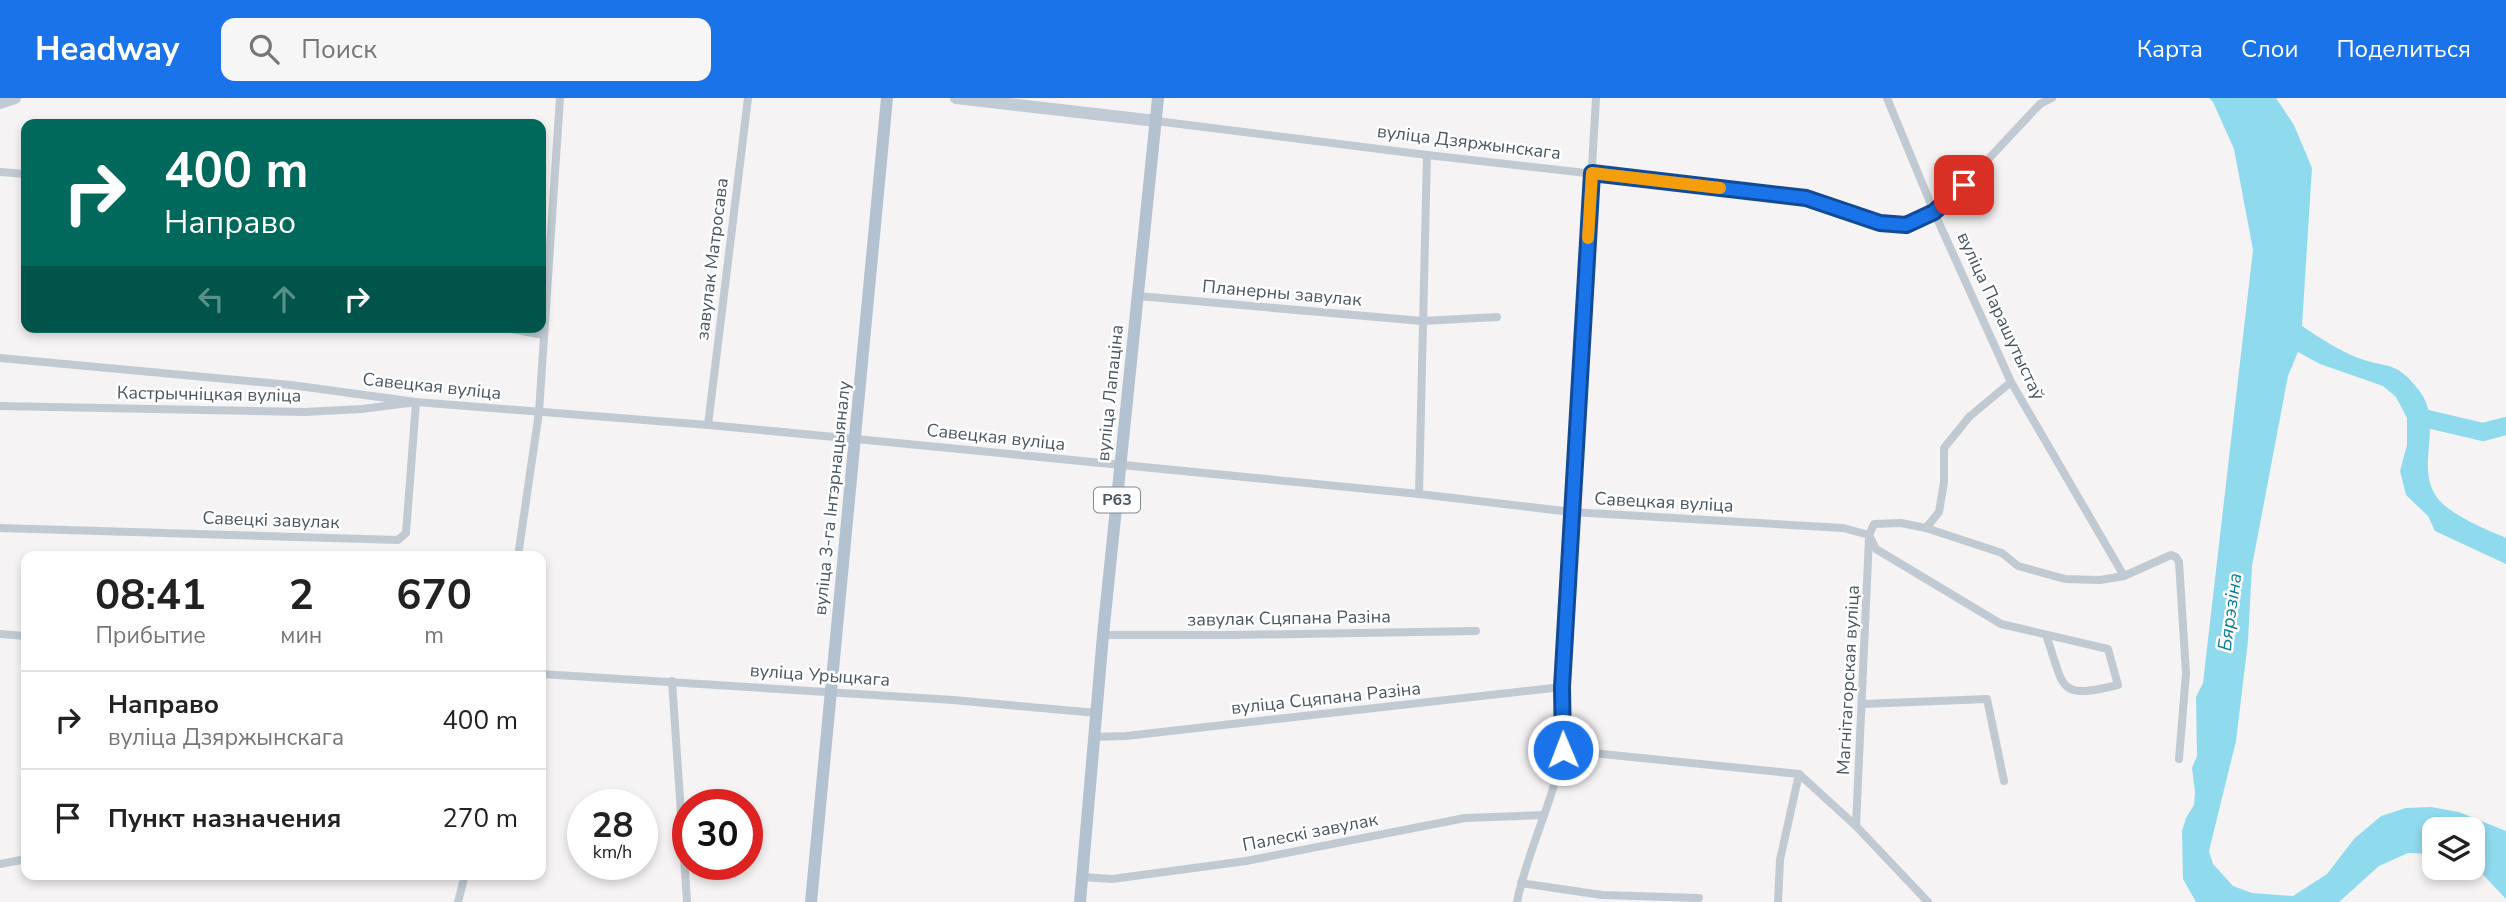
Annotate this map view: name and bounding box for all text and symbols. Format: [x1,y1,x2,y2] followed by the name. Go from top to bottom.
[221,18,711,81] search box
[35,27,179,72] text: Headway
[245,30,283,68] icon: search
[301,32,377,67] text: Поиск
[2137,33,2203,65] text: Карта
[2241,33,2298,65] text: Слои
[2336,33,2471,65] text: Поделиться
[1376,119,1562,165] street label: вуліца Дзяржынскага
[164,137,308,204] text: 400 m
[49,147,140,238] icon: right
[1934,155,1994,215] pin
[1945,166,1983,204] icon: arrive
[690,177,734,341] street label: завулак Матросава
[164,201,296,244] text: Направо
[1951,228,2051,404] street label: вуліца Парашутыстаў
[1201,274,1363,312] street label: Планерны завулак
[192,280,230,318] icon: left
[265,280,303,318] icon: ahead
[338,280,376,318] icon: right
[1091,324,1129,462] street label: вуліца Лапаціна
[361,367,503,405] street label: Савецкая вуліца
[808,379,856,616] street label: вуліца 3-га Інтэрнацыяналу
[117,380,301,408] street label: Кастрычніцкая вуліца
[925,418,1067,456] street label: Савецкая вуліца
[1594,486,1734,518] street label: Савецкая вуліца
[1094,488,1140,512] road number: Р63
[202,506,341,534] street label: Савецкі завулак
[95,567,206,624] text: 08:41
[289,567,314,624] text: 2
[396,567,472,624] text: 670
[2212,571,2248,653] water label: Бярэзіна
[1831,584,1865,776] street label: Магнітагорская вуліца
[1187,604,1391,632] street label: завулак Сцяпана Разіна
[95,620,206,651] text: Прибытие
[280,620,322,651] text: мин
[424,620,444,651] text: m
[749,658,891,692] street label: вуліца Урыцкага
[1230,676,1422,720] street label: вуліца Сцяпана Разіна
[108,687,219,722] text: Направо
[49,701,87,739] icon: right
[442,703,518,738] text: 400 m
[1526,713,1600,787] position arrow
[108,722,344,753] text: вуліца Дзяржынскага
[672,789,763,880] speed limit sign: 30
[49,799,87,837] icon: arrive
[108,801,341,836] text: Пункт назначения
[442,801,518,836] text: 270 m
[591,802,634,849] text: 28
[1240,807,1380,857] street label: Палескі завулак
[2422,817,2485,880] map controls
[2422,817,2485,880] button: layers
[593,840,632,864] text: km/h

